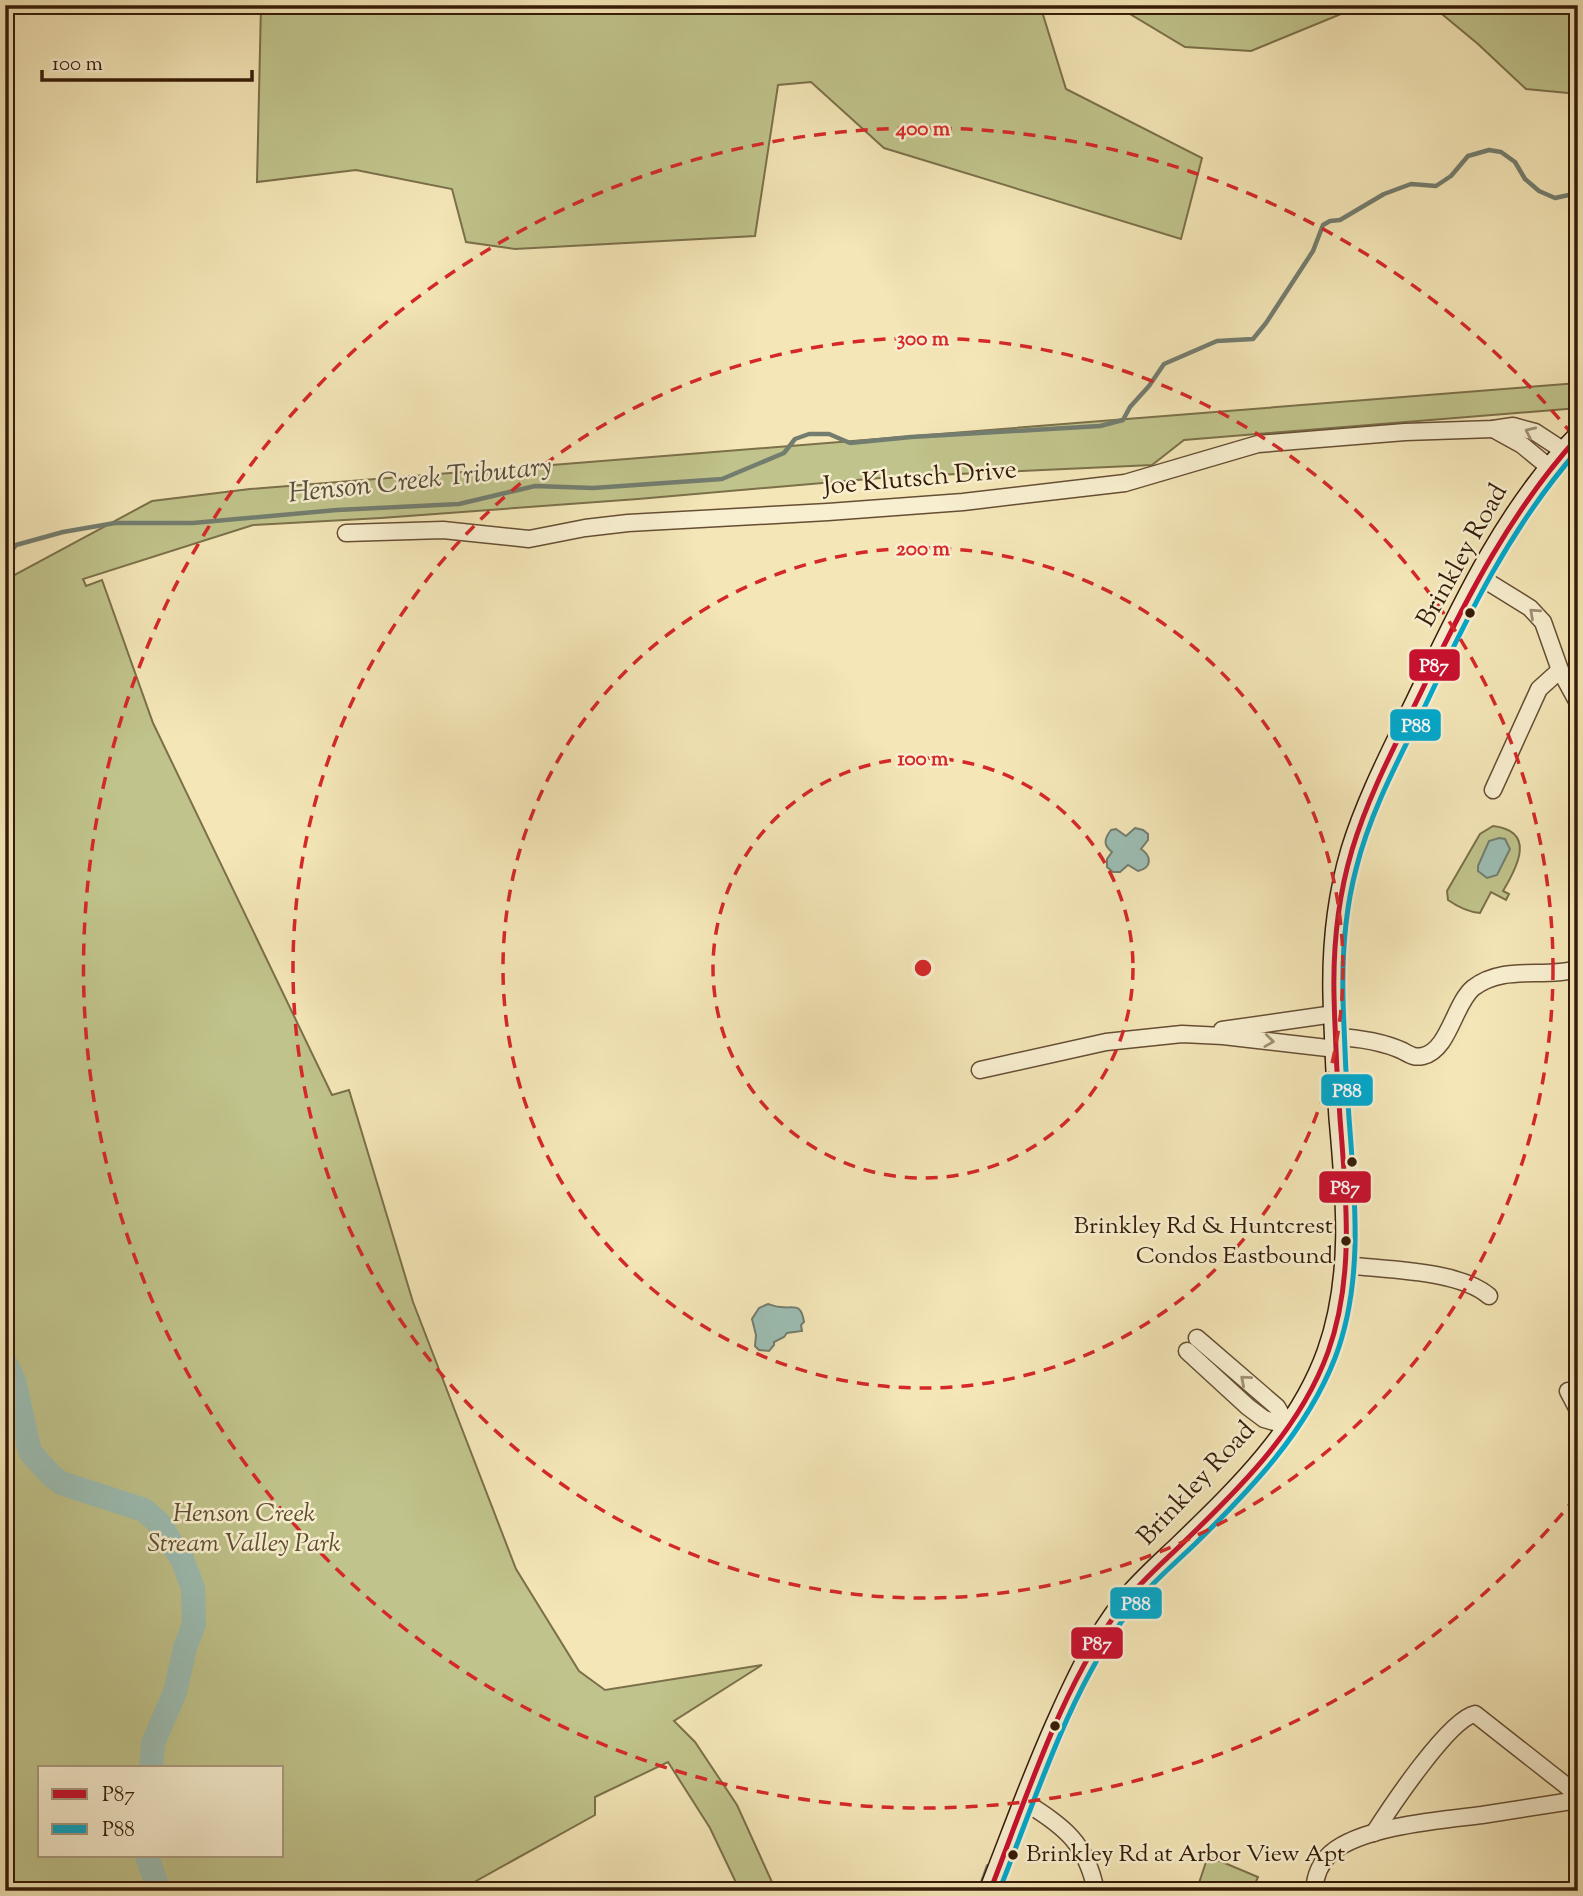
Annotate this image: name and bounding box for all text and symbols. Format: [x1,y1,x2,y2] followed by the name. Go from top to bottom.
[42,38,252,82] scale bar
[52,50,103,80] text: 100 m
[895,115,951,145] text: 400 m
[897,325,950,355] text: 300 m
[1525,426,1537,440] one-way arrow
[286,447,554,515] water label: Henson Creek Tributary
[820,452,1018,506] street label: Joe Klutsch Drive
[1408,477,1518,634] street label: Brinkley Road
[896,535,951,565] text: 200 m
[1463,606,1477,620] unlabelled marker
[1529,608,1542,621] one-way arrow
[1408,648,1461,682] line badge: P87
[1419,654,1449,681] text: P87
[1389,708,1442,742] line badge: P88
[1401,714,1431,741] text: P88
[898,745,949,775] text: 100 m
[911,956,935,980] centre of rings
[1264,1033,1275,1048] one-way arrow
[1320,1073,1374,1107] line badge: P88
[1332,1079,1362,1106] text: P88
[1345,1155,1359,1169] unlabelled marker
[1318,1170,1372,1204] line badge: P87
[1330,1176,1360,1203] text: P87
[1074,1210,1333,1274] place label: Brinkley Rd & Huntcrest Condos Eastbound
[1339,1234,1353,1248] marker: Brinkley Rd & Huntcrest Condos Eastbound
[1241,1376,1254,1388] one-way arrow
[1129,1413,1265,1555] street label: Brinkley Road
[148,1496,341,1563] park label: Henson Creek Stream Valley Park
[1109,1586,1163,1620] line badge: P88
[1121,1592,1151,1619] text: P88
[1070,1626,1124,1660] line badge: P87
[1082,1632,1112,1659] text: P87
[1048,1719,1062,1733] unlabelled marker
[38,1766,284,1857] legend
[102,1781,135,1811] text: P87
[102,1816,135,1846] text: P88
[1026,1838,1345,1872] place label: Brinkley Rd at Arbor View Apt
[1006,1848,1020,1862] marker: Brinkley Rd at Arbor View Apt

